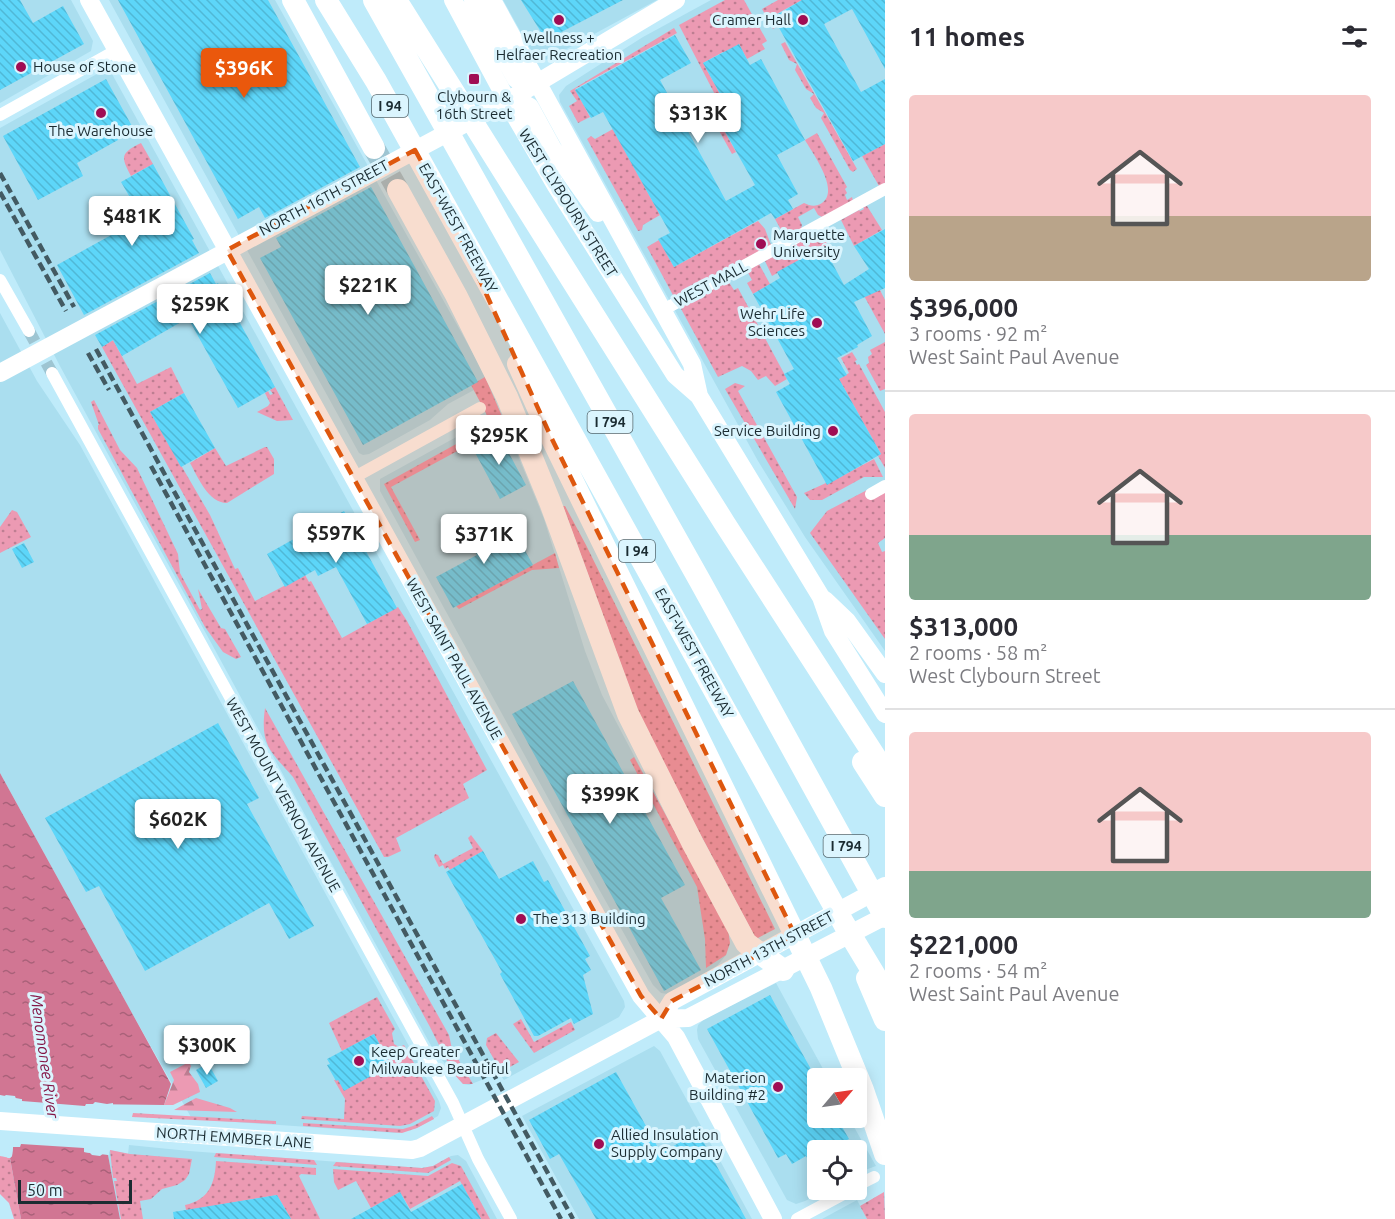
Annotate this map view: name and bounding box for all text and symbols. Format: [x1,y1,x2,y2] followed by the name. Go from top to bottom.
[712,11,791,28] place label: Cramer Hall
[552,13,566,27] marker: Wellness + Helfaer Recreation
[796,13,810,27] marker: Cramer Hall
[1338,20,1371,53] icon: filters
[909,22,1025,51] text: 11 homes
[496,29,622,63] place label: Wellness + Helfaer Recreation
[202,48,286,99] pin: $396K
[215,56,273,79] text: $396K
[33,58,136,75] place label: House of Stone
[14,60,28,74] marker: House of Stone
[467,72,481,86] marker: Clybourn & 16th Street
[436,88,512,122] place label: Clybourn & 16th Street
[656,93,740,144] pin: $313K
[372,95,408,117] road number: I 94
[669,101,727,124] text: $313K
[94,106,108,120] marker: The Warehouse
[49,122,153,139] place label: The Warehouse
[516,126,621,281] street label: WEST CLYBOURN STREET
[1086,134,1194,242] icon: home
[256,156,392,239] street label: NORTH 16TH STREET
[416,160,501,296] street label: EAST-WEST FREEWAY
[90,196,174,247] pin: $481K
[103,204,161,227] text: $481K
[773,226,845,260] place label: Marquette University
[754,237,768,251] marker: Marquette University
[671,257,750,310] street label: WEST MALL
[326,265,410,316] pin: $221K
[339,273,397,296] text: $221K
[158,284,242,335] pin: $259K
[171,292,229,315] text: $259K
[909,293,1018,322] text: $396,000
[740,305,805,339] place label: Wehr Life Sciences
[810,316,824,330] marker: Wehr Life Sciences
[909,322,1047,345] text: 3 rooms · 92 m²
[909,345,1120,368] text: West Saint Paul Avenue
[588,411,632,433] road number: I 794
[457,415,541,466] pin: $295K
[714,422,821,439] place label: Service Building
[470,423,528,446] text: $295K
[826,424,840,438] marker: Service Building
[1086,453,1194,561] icon: home
[294,513,378,564] pin: $597K
[442,514,526,565] pin: $371K
[307,521,365,544] text: $597K
[455,522,513,545] text: $371K
[619,540,655,562] road number: I 94
[403,575,506,742] street label: WEST SAINT PAUL AVENUE
[652,585,737,721] street label: EAST-WEST FREEWAY
[909,612,1018,641] text: $313,000
[909,641,1047,664] text: 2 rooms · 58 m²
[909,664,1101,687] text: West Clybourn Street
[223,695,344,895] street label: WEST MOUNT VERNON AVENUE
[1086,771,1194,879] icon: home
[568,774,652,825] pin: $399K
[581,782,639,805] text: $399K
[136,799,220,850] pin: $602K
[149,807,207,830] text: $602K
[824,835,868,857] road number: I 794
[701,907,837,990] street label: NORTH 13TH STREET
[533,910,646,927] place label: The 313 Building
[514,912,528,926] marker: The 313 Building
[909,930,1018,959] text: $221,000
[909,959,1047,982] text: 2 rooms · 54 m²
[909,982,1120,1005] text: West Saint Paul Avenue
[27,993,63,1120] water label: Menomonee River
[165,1025,249,1076] pin: $300K
[178,1033,236,1056] text: $300K
[371,1043,509,1077] place label: Keep Greater Milwaukee Beautiful
[352,1054,366,1068] marker: Keep Greater Milwaukee Beautiful
[807,1068,867,1128] north arrow
[807,1068,867,1200] map controls
[689,1069,766,1103] place label: Materion Building #2
[771,1080,785,1094] marker: Materion Building #2
[156,1124,312,1151] street label: NORTH EMMBER LANE
[611,1126,723,1160] place label: Allied Insulation Supply Company
[592,1137,606,1151] marker: Allied Insulation Supply Company
[807,1140,867,1200] button: locate
[18,1177,132,1204] scale bar
[27,1181,63,1199] text: 50 m

